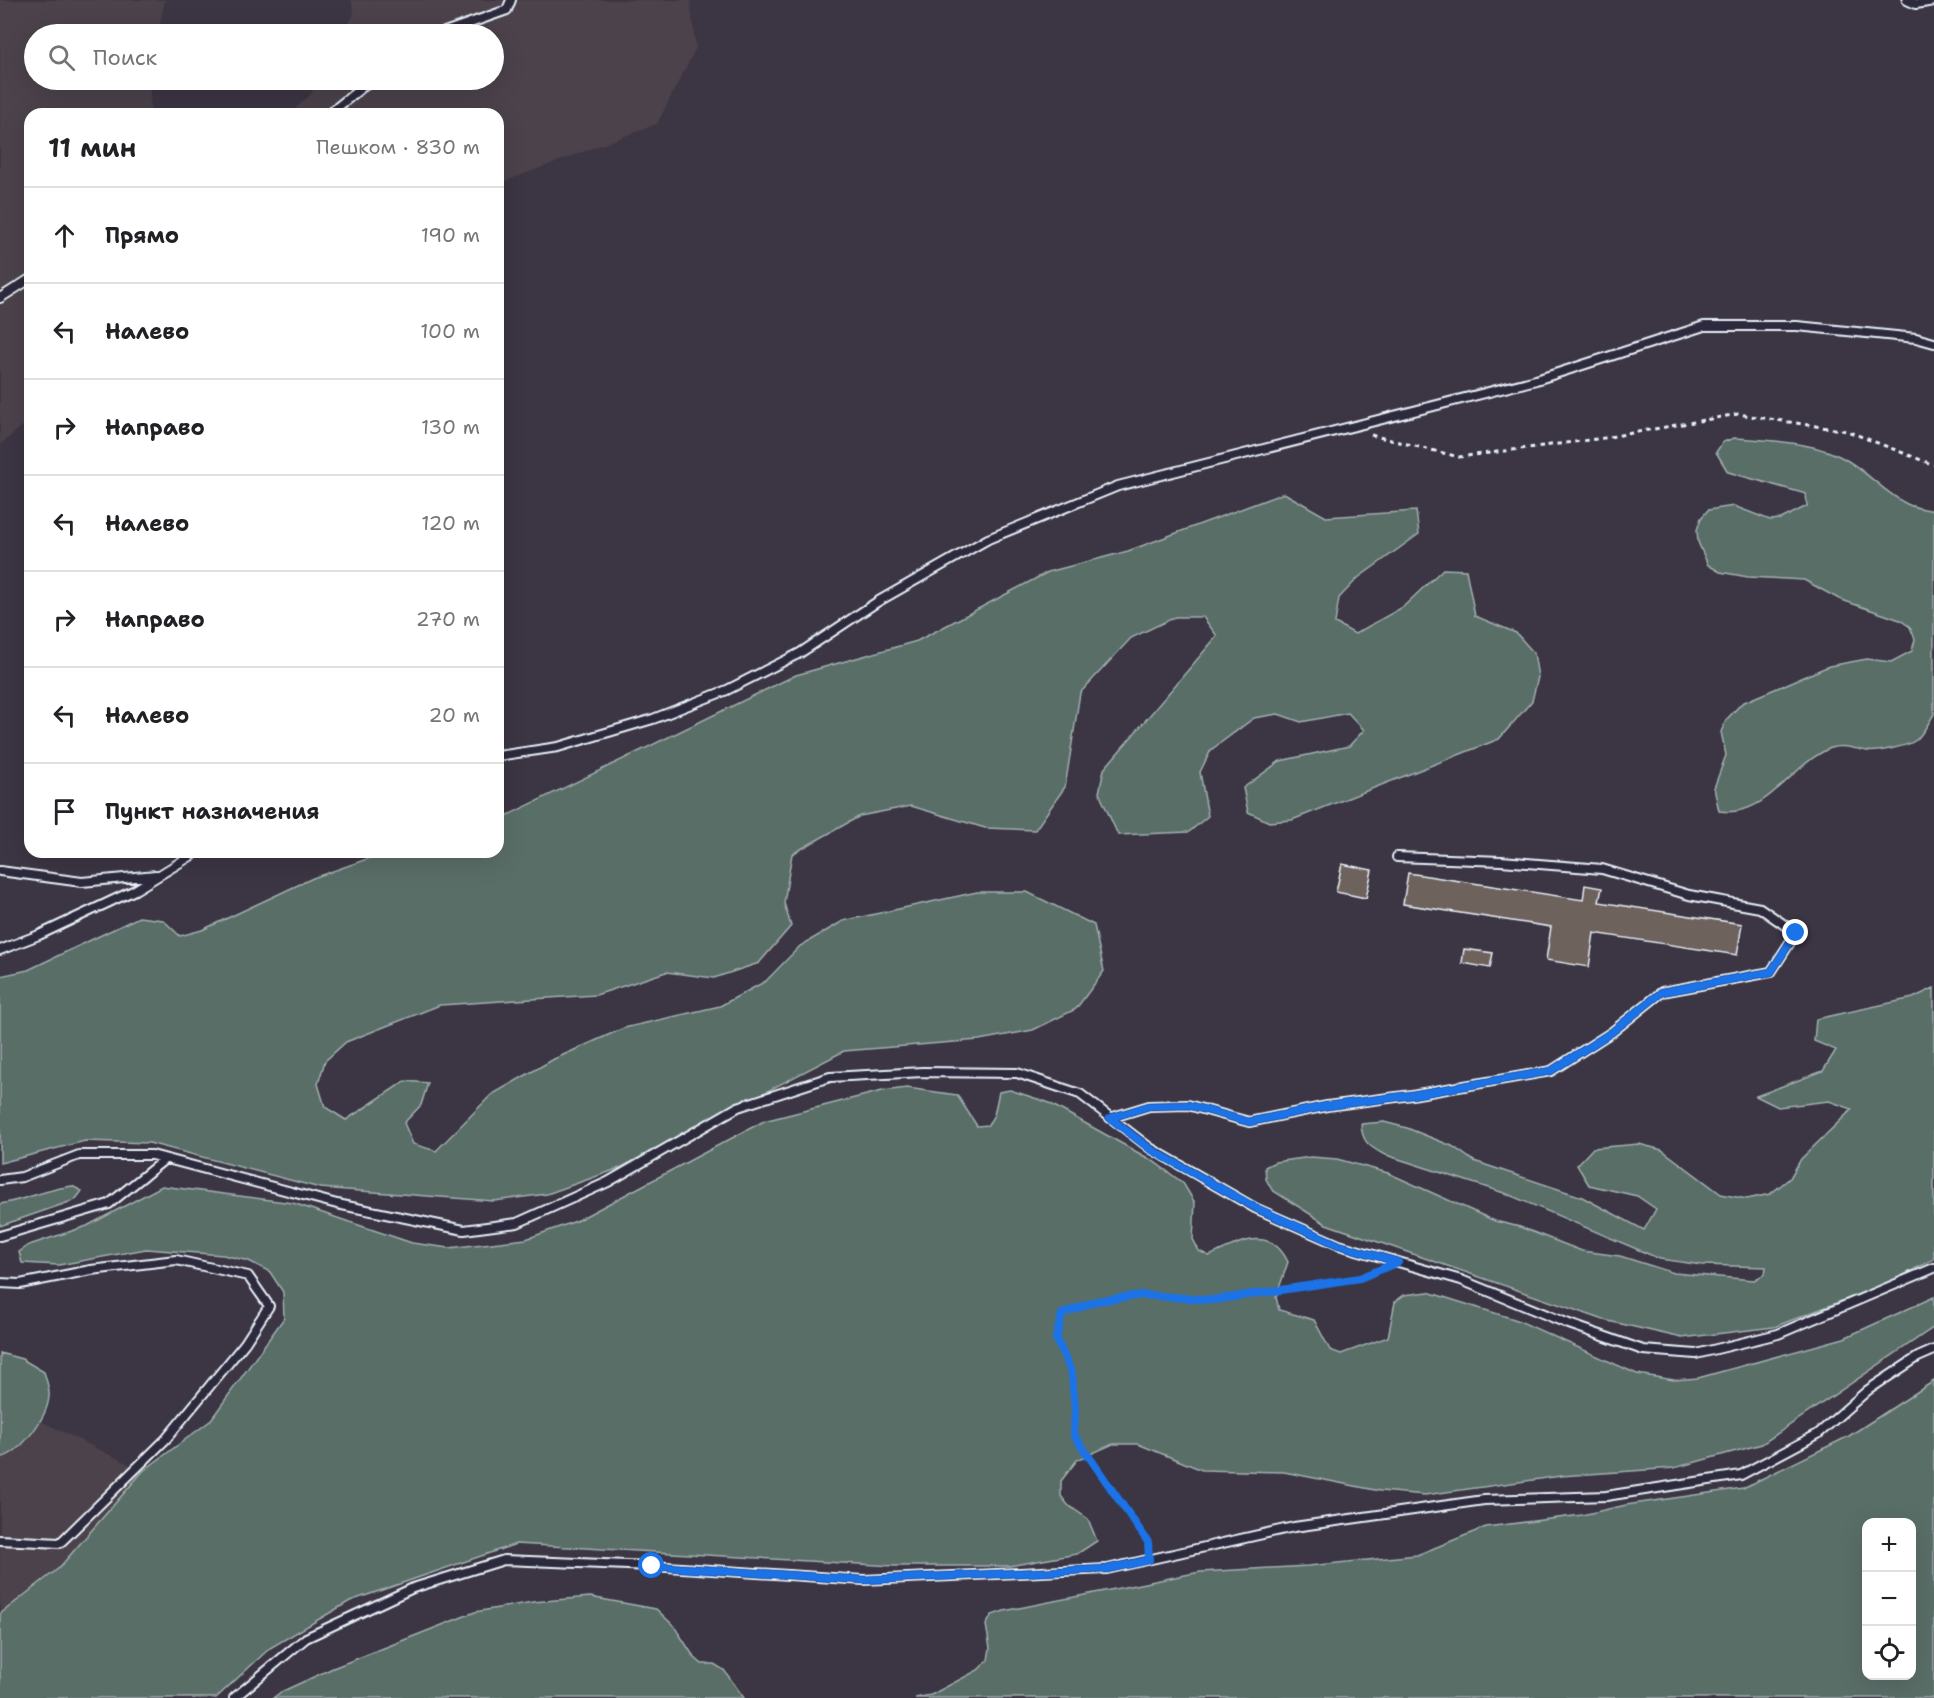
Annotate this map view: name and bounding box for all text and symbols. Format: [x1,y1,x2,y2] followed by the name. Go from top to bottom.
[24,24,504,90] search box
[45,41,78,74] icon: search
[93,43,157,72] text: Поиск
[48,130,136,165] text: 11 мин
[316,134,480,160] text: Пешком · 830 m
[48,219,81,252] icon: ahead
[105,221,179,250] text: Прямо
[421,222,480,248] text: 190 m
[48,315,81,348] icon: left
[105,317,189,346] text: Налево
[420,318,480,344] text: 100 m
[48,411,81,444] icon: right
[105,413,205,442] text: Направо
[421,414,480,440] text: 130 m
[48,507,81,540] icon: left
[105,509,189,538] text: Налево
[421,510,480,536] text: 120 m
[48,603,81,636] icon: right
[105,605,205,634] text: Направо
[416,606,480,632] text: 270 m
[48,699,81,732] icon: left
[105,701,189,730] text: Налево
[429,702,480,728] text: 20 m
[48,795,81,828] icon: arrive
[105,797,319,826] text: Пункт назначения
[1782,919,1808,945] route end
[1862,1518,1916,1680] map controls
[1862,1518,1916,1572] button: +
[638,1552,664,1578] route start
[1862,1572,1916,1626] button: −
[1862,1626,1916,1680] button: locate

